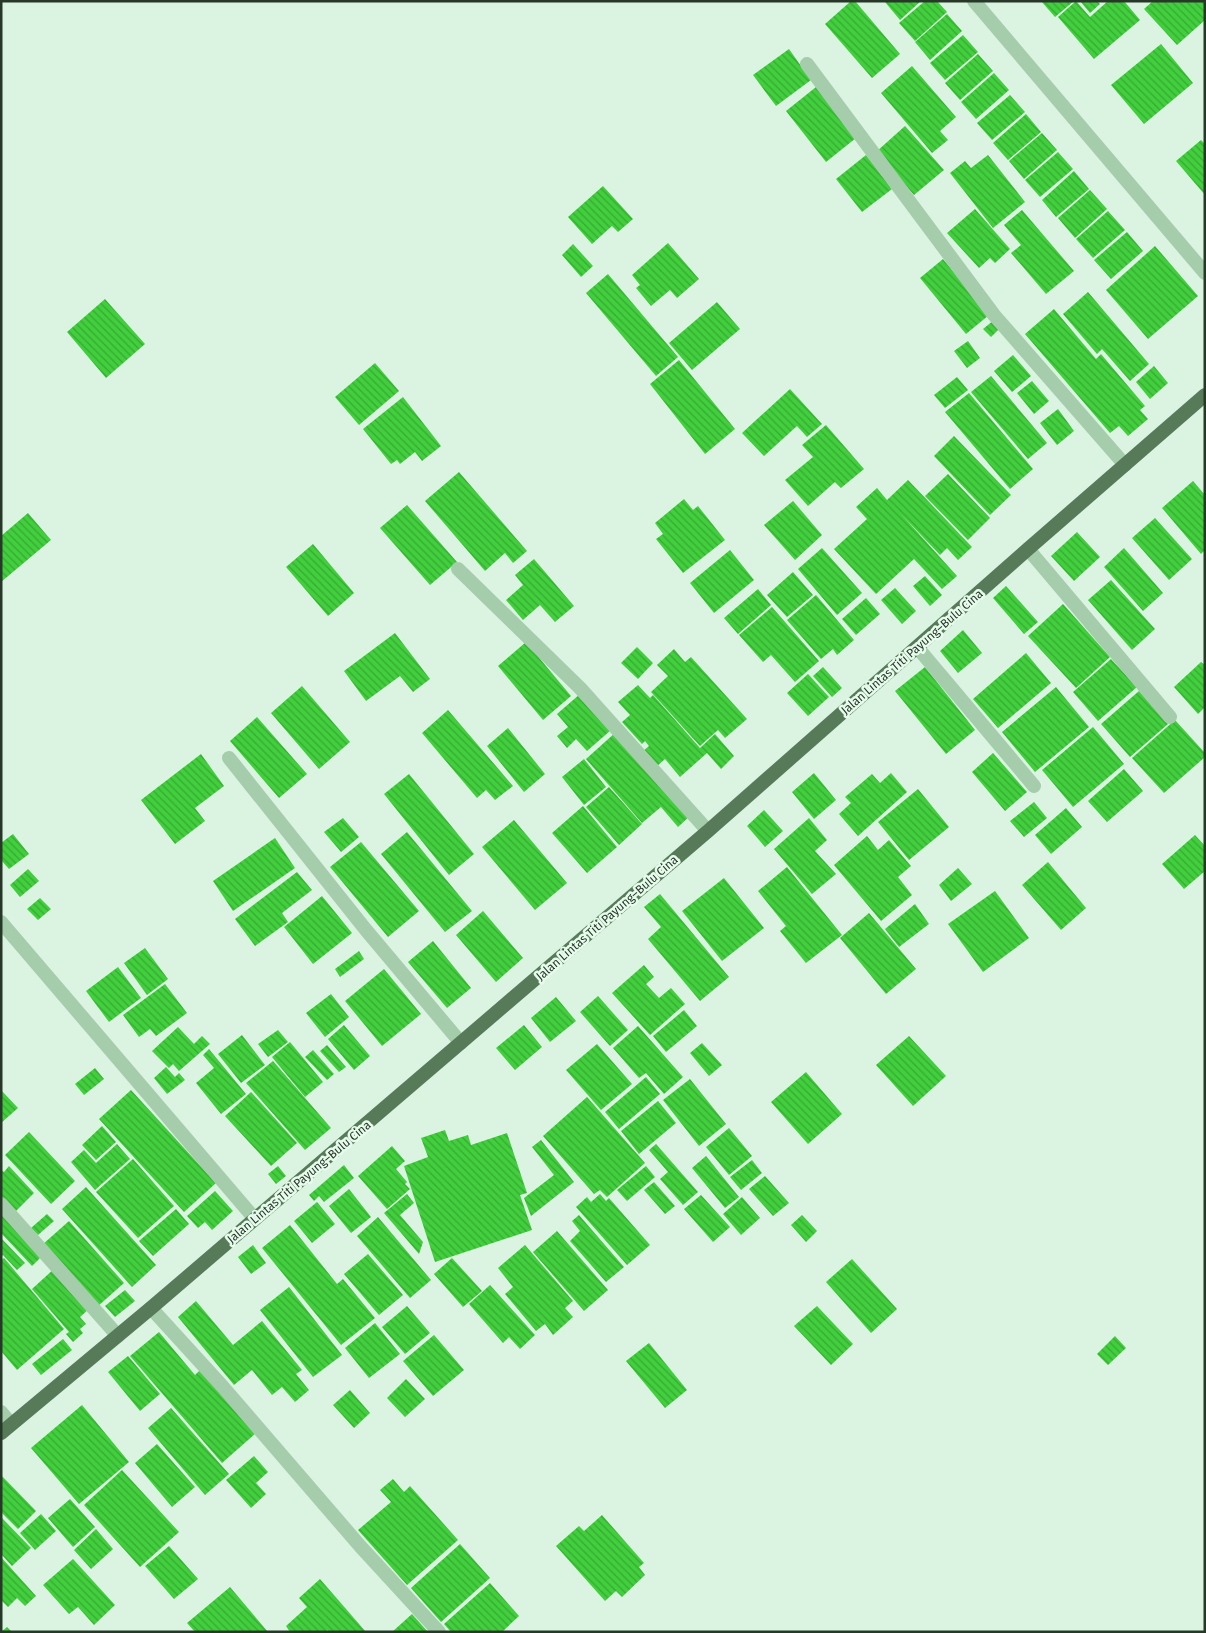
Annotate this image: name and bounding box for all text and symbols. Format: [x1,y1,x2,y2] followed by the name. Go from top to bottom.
[838,587,986,717] street label: Jalan Lintas Titi Payung–Bulu Cina
[533,853,681,983] street label: Jalan Lintas Titi Payung–Bulu Cina
[224,1118,374,1246] street label: Jalan Lintas Titi Payung–Bulu Cina

